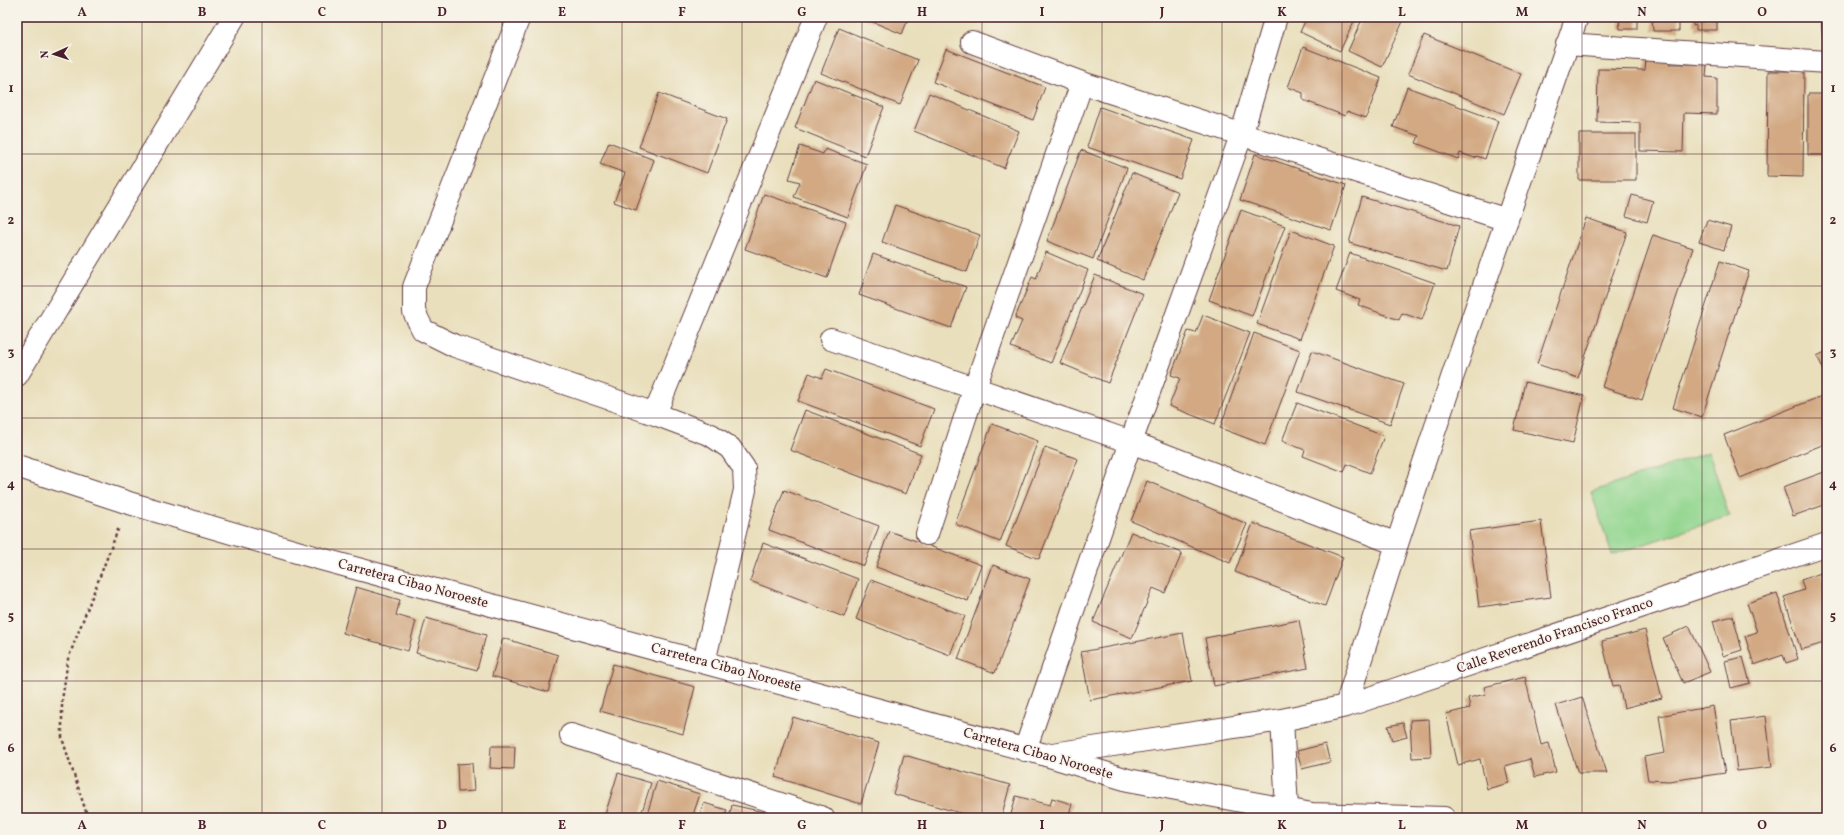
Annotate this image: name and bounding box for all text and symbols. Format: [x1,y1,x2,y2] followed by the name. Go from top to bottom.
[77,4,87,22] text: A
[198,4,207,22] text: B
[318,4,326,22] text: C
[437,4,447,22] text: D
[558,4,566,22] text: E
[678,4,686,22] text: F
[797,4,807,22] text: G
[917,4,927,22] text: H
[1040,4,1045,22] text: I
[1159,4,1165,22] text: J
[1277,4,1287,22] text: K
[1398,4,1406,22] text: L
[1516,4,1529,22] text: M
[1637,4,1647,22] text: N
[1757,4,1767,22] text: O
[34,34,74,74] north arrow
[38,50,53,59] text: N
[8,80,14,98] text: 1
[1830,80,1836,98] text: 1
[8,212,15,230] text: 2
[1830,212,1837,230] text: 2
[8,344,15,362] text: 3
[1830,344,1837,362] text: 3
[7,476,15,494] text: 4
[1829,476,1837,494] text: 4
[336,555,491,613] street label: Carretera Cibao Noroeste
[1454,593,1656,679] street label: Calle Reverendo Francisco Franco
[8,608,14,626] text: 5
[1830,608,1836,626] text: 5
[649,639,804,697] street label: Carretera Cibao Noroeste
[961,724,1115,785] street label: Carretera Cibao Noroeste
[7,740,15,758] text: 6
[1829,740,1837,758] text: 6
[77,817,87,835] text: A
[198,817,207,835] text: B
[318,817,326,835] text: C
[437,817,447,835] text: D
[558,817,566,835] text: E
[678,817,686,835] text: F
[797,817,807,835] text: G
[917,817,927,835] text: H
[1040,817,1045,835] text: I
[1159,817,1165,835] text: J
[1277,817,1287,835] text: K
[1398,817,1406,835] text: L
[1516,817,1529,835] text: M
[1637,817,1647,835] text: N
[1757,817,1767,835] text: O

